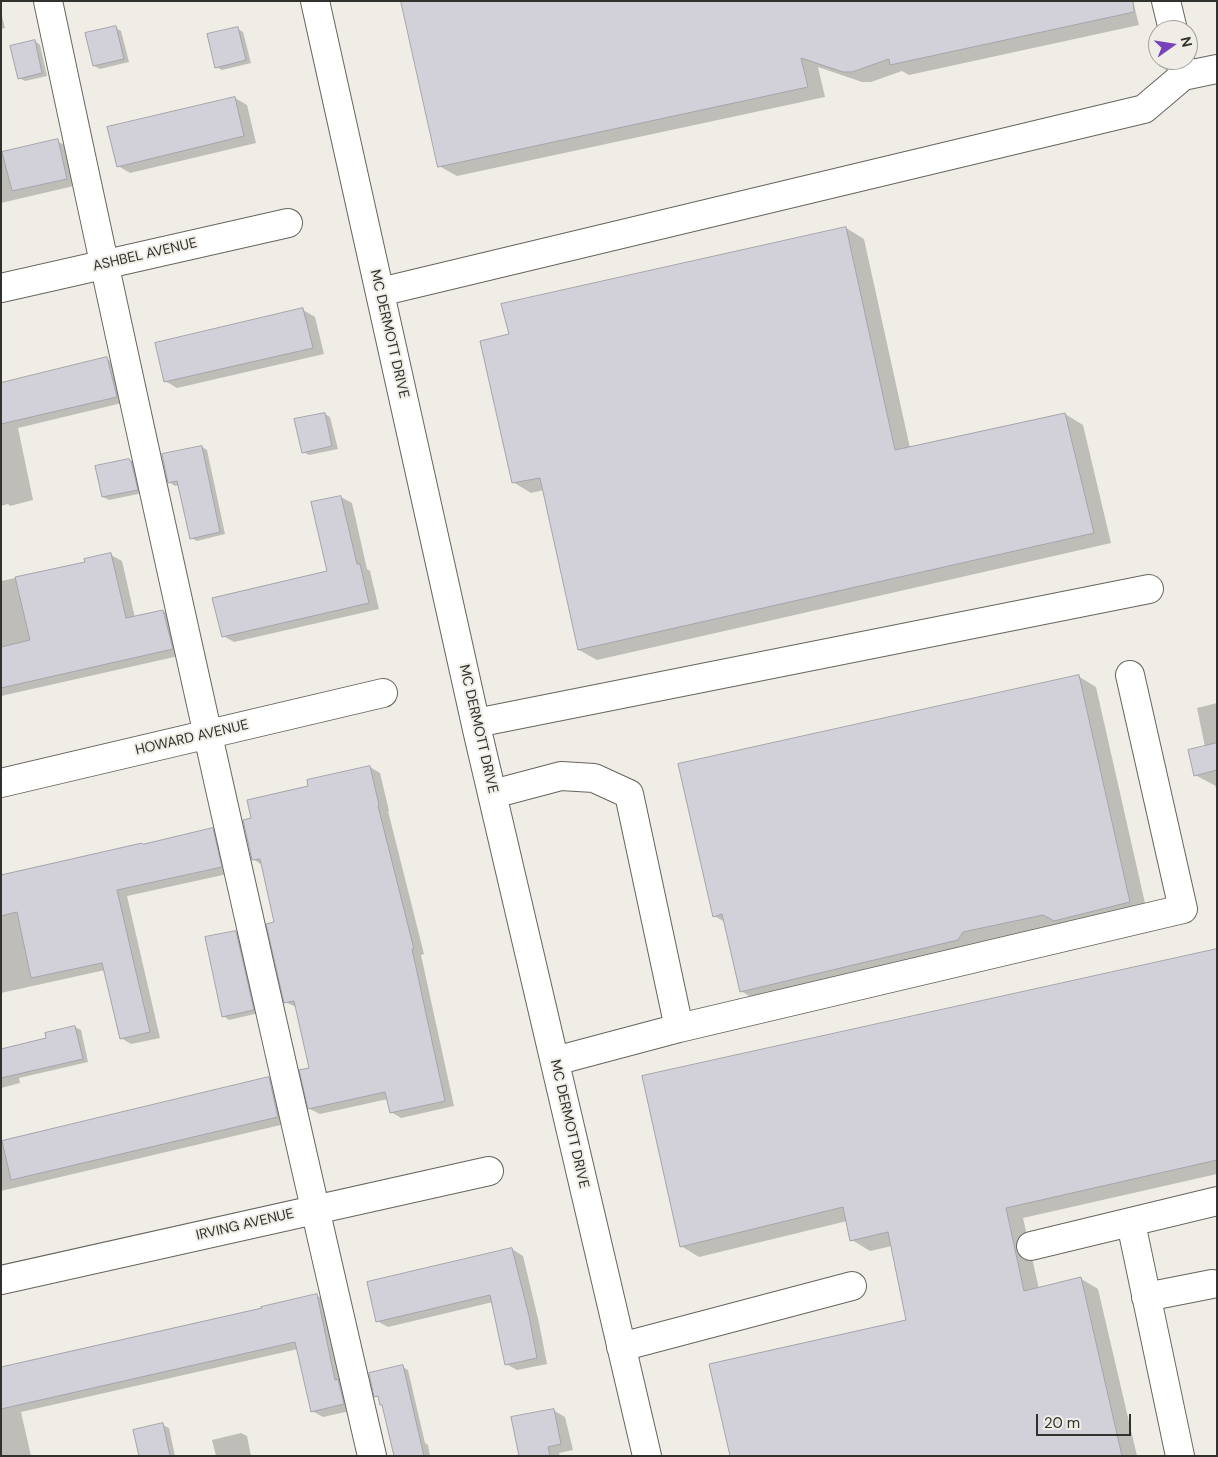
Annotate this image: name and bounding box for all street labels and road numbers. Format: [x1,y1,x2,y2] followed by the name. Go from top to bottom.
[91,235,199,275] street label: ASHBEL AVENUE
[366,268,412,400] street label: MC DERMOTT DRIVE
[455,663,501,795] street label: MC DERMOTT DRIVE
[134,717,250,759] street label: HOWARD AVENUE
[546,1058,592,1190] street label: MC DERMOTT DRIVE
[194,1206,296,1244] street label: IRVING AVENUE

